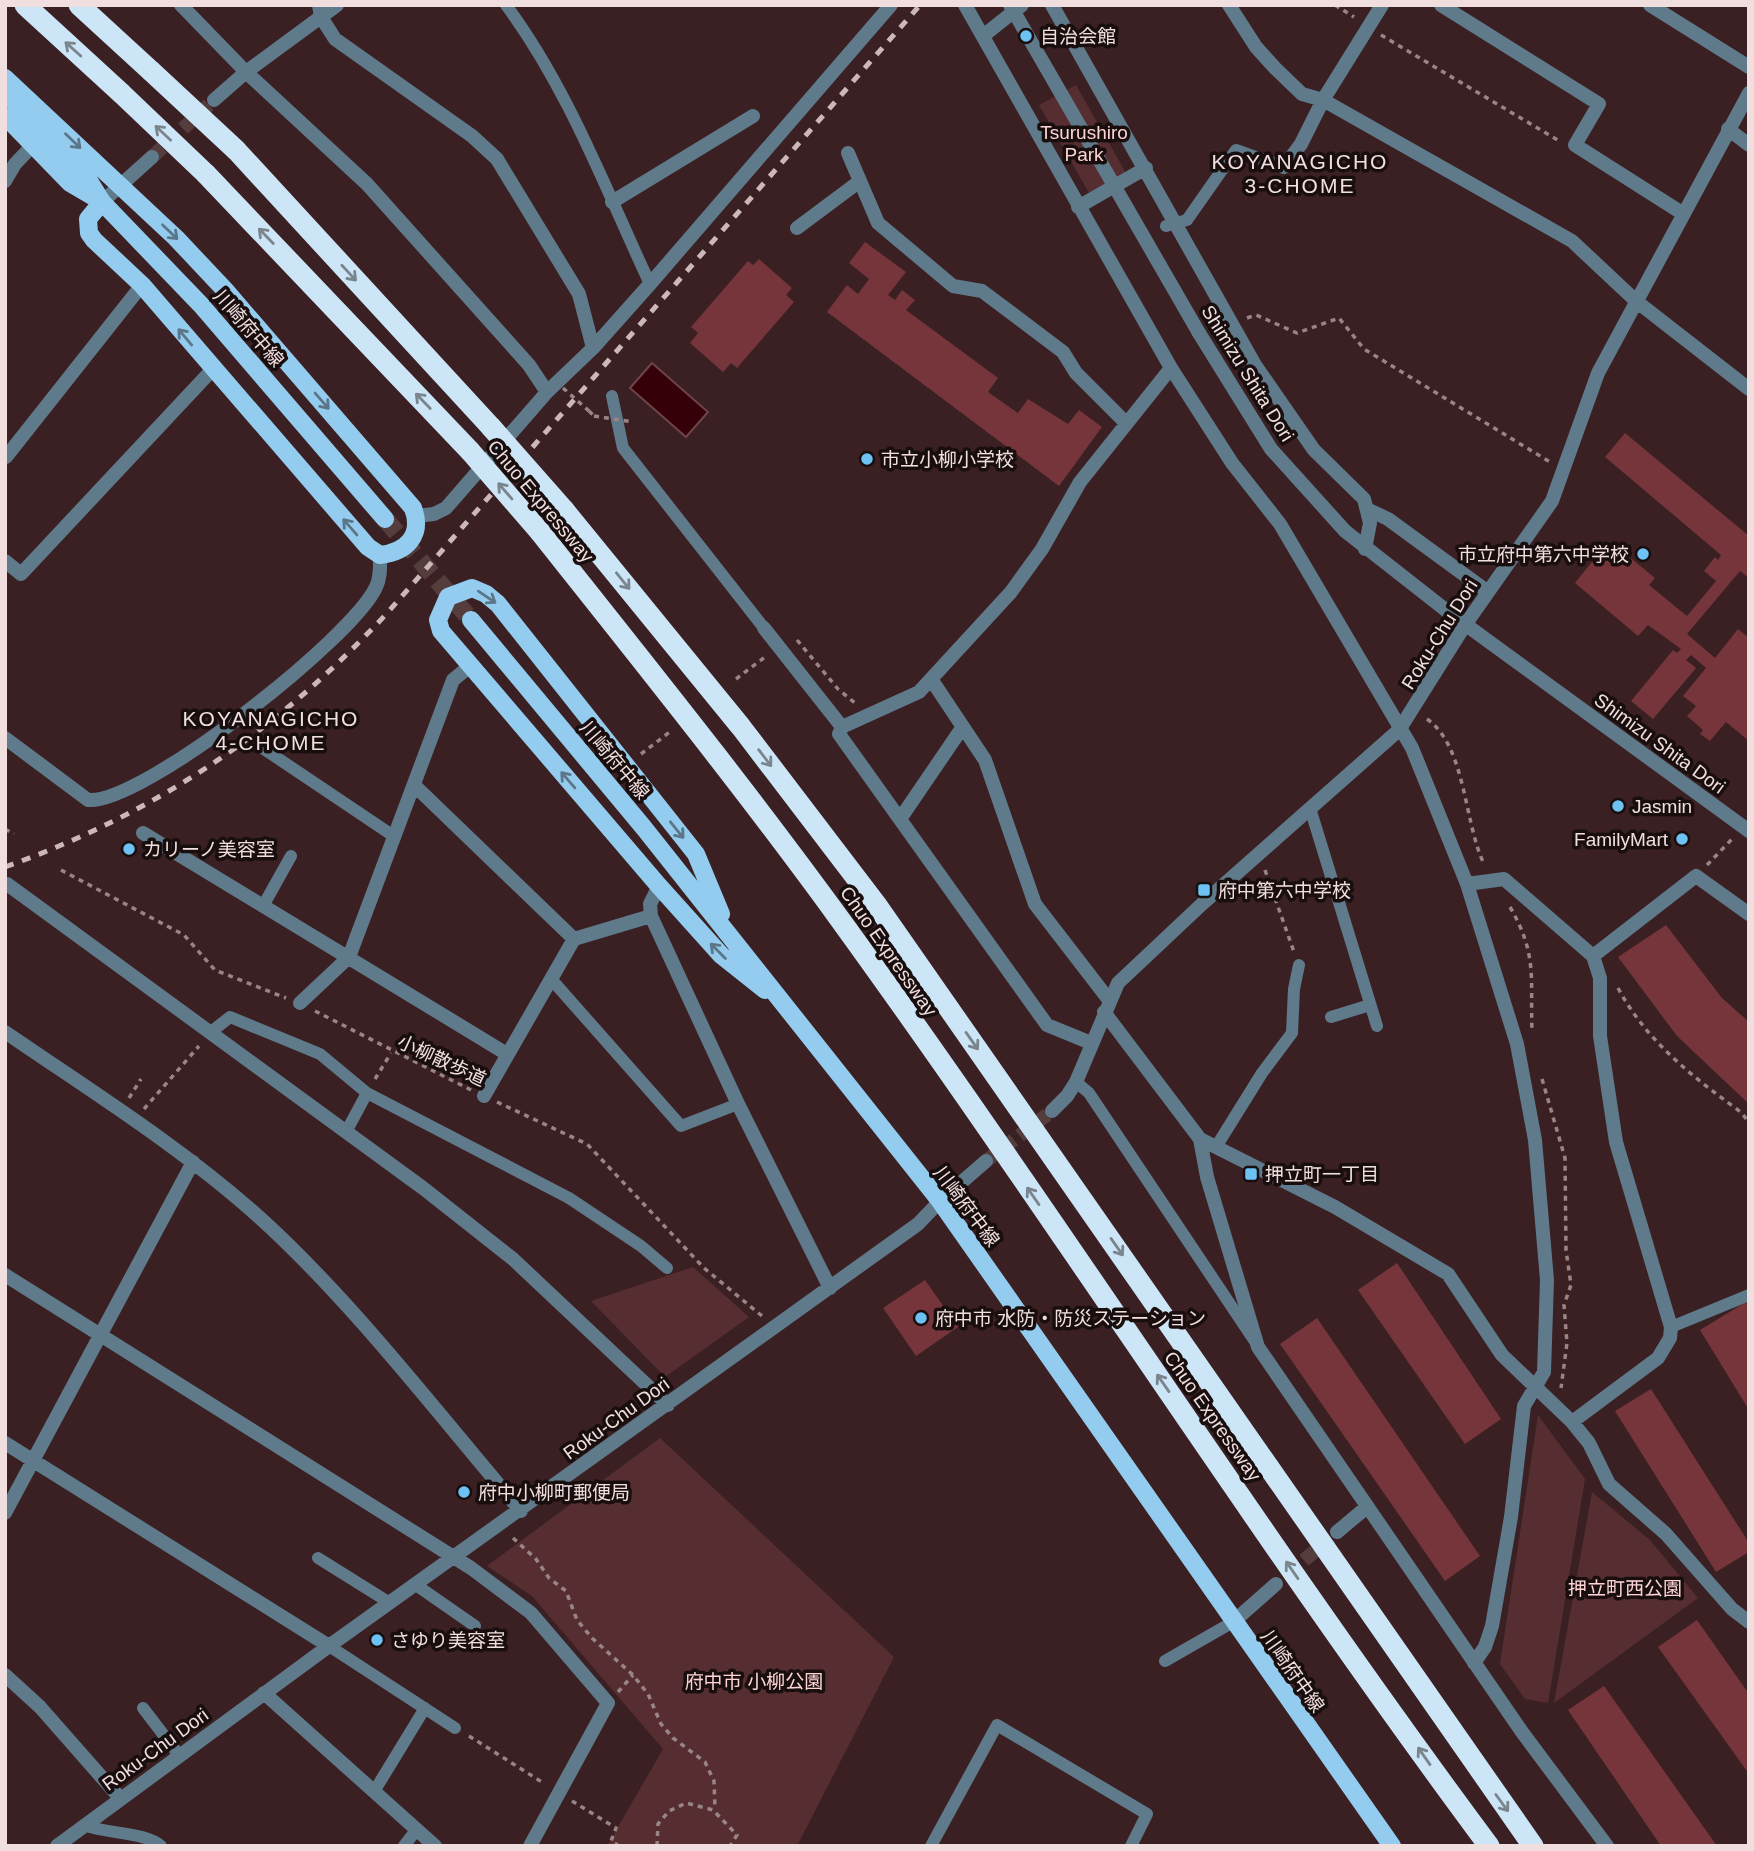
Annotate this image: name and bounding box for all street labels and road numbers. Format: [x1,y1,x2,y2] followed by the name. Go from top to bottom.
[210,286,288,371] street label: 川崎府中線
[1197,301,1298,445] street label: Shimizu Shita Dori
[483,436,598,567] street label: Chuo Expressway
[1397,575,1482,693] street label: Roku-Chu Dori
[1590,689,1729,798] street label: Shimizu Shita Dori
[576,717,653,803] street label: 川崎府中線
[836,883,941,1020] street label: Chuo Expressway
[394,1031,489,1090] street label: 小柳散歩道
[930,1162,1004,1251] street label: 川崎府中線
[1160,1348,1265,1485] street label: Chuo Expressway
[559,1373,673,1464] street label: Roku-Chu Dori
[1257,1626,1328,1716] street label: 川崎府中線
[98,1704,212,1795] street label: Roku-Chu Dori

